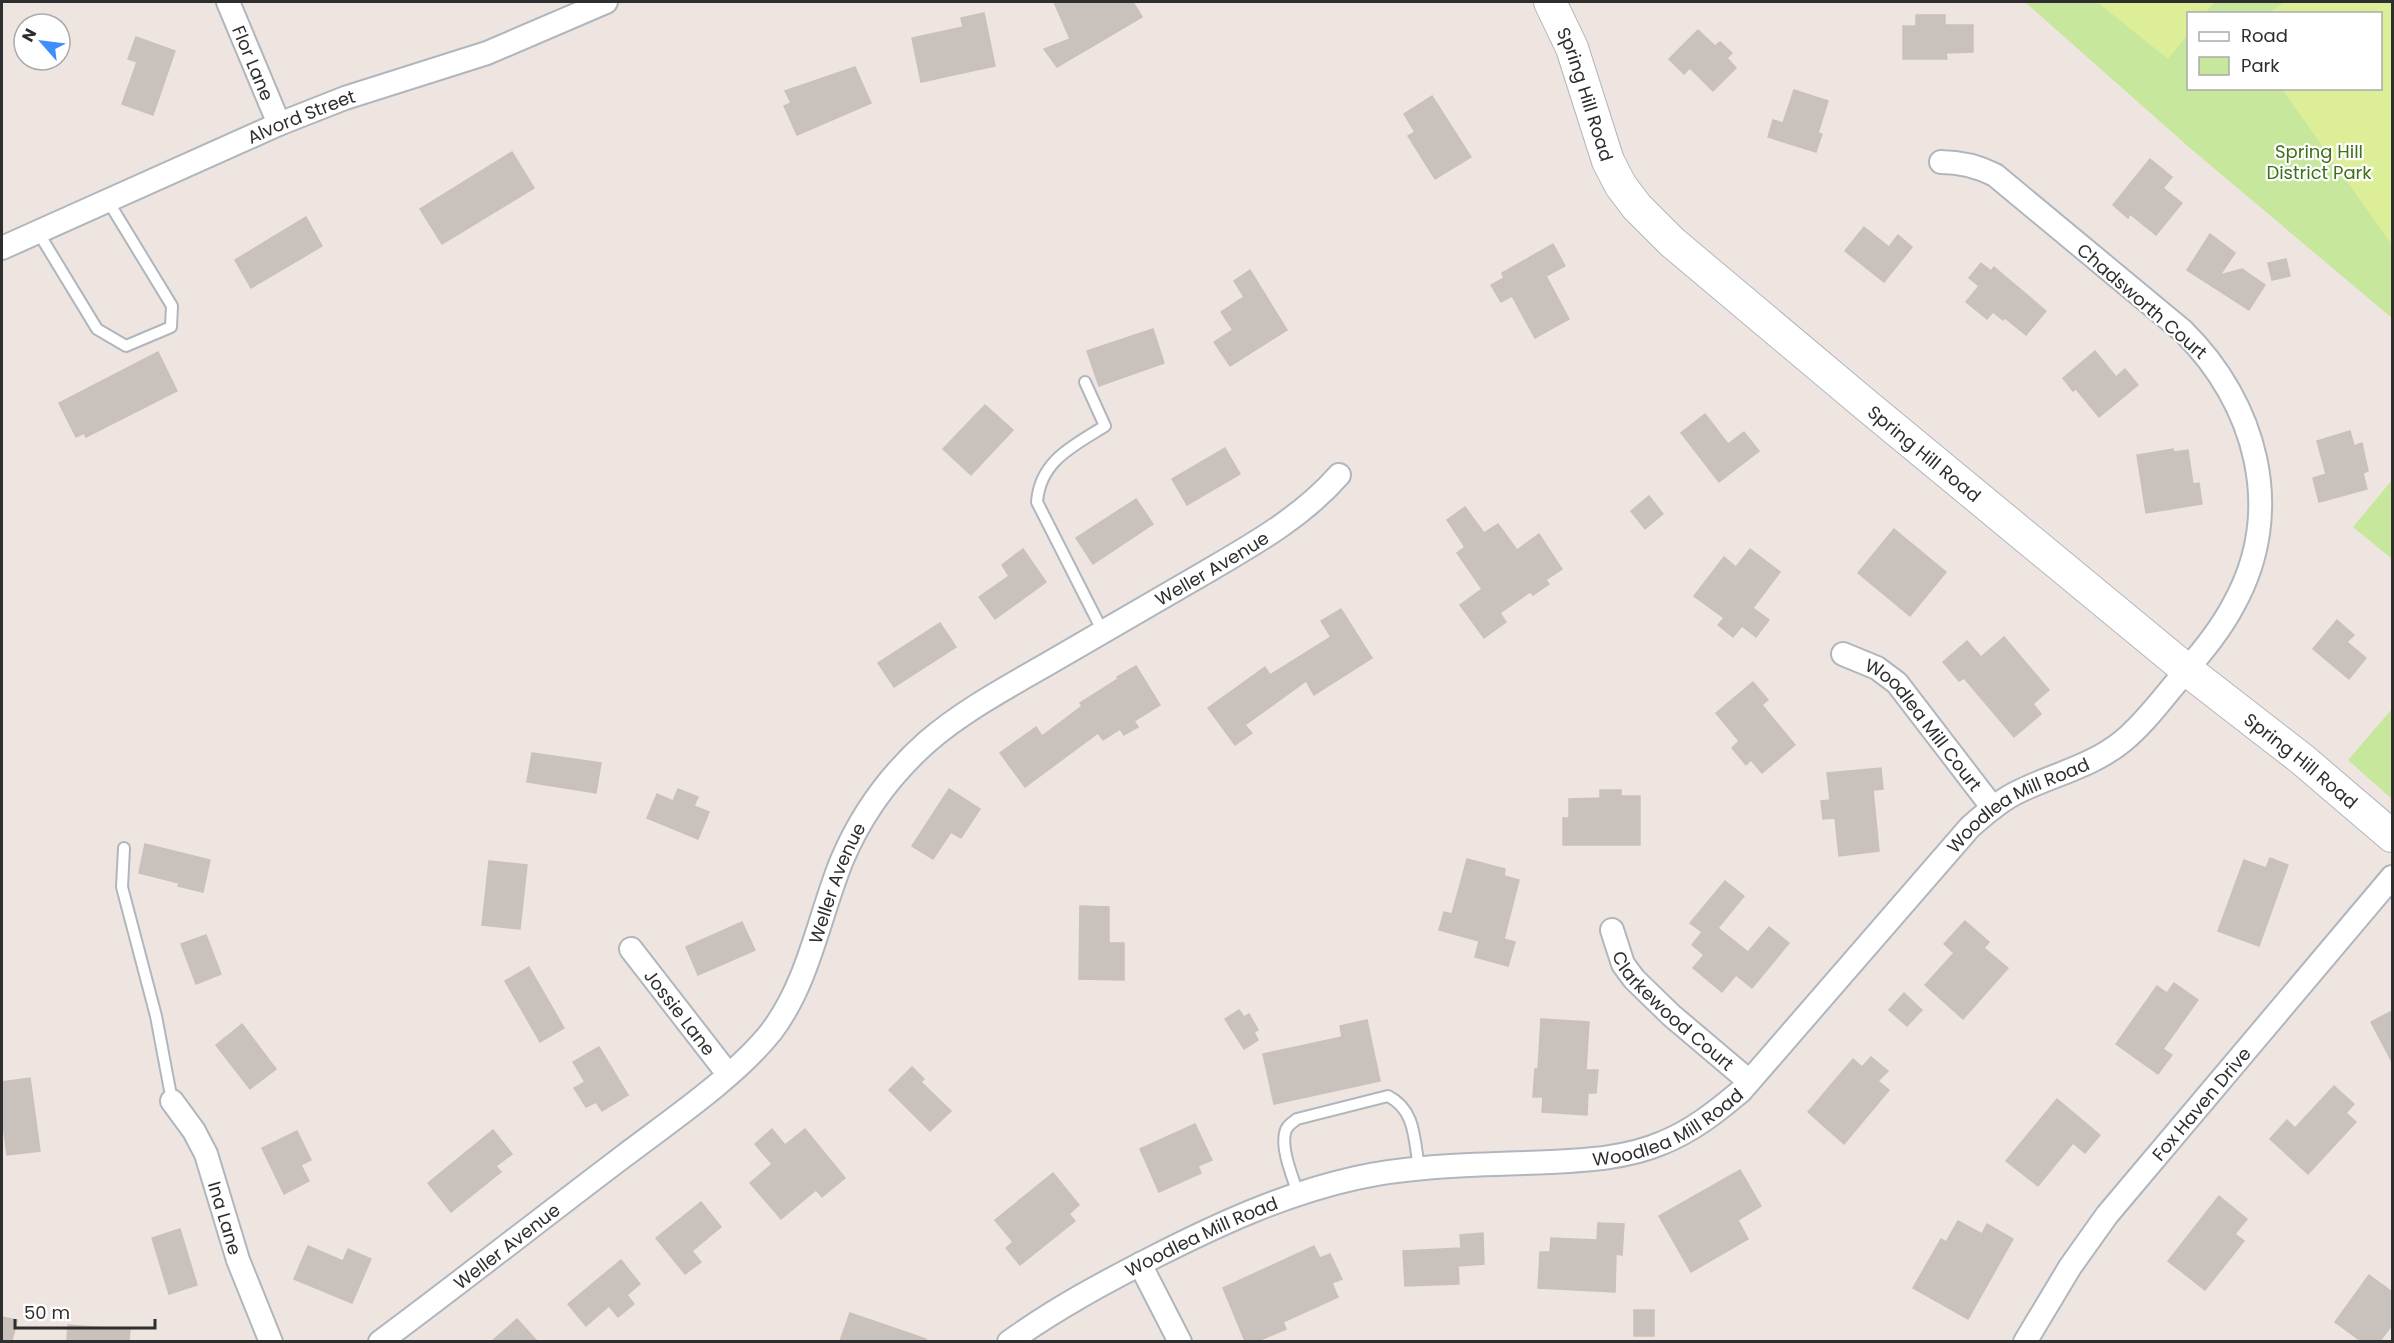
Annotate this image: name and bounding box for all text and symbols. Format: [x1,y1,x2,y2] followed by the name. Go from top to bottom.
[12,12,72,72] north arrow
[2187,12,2382,90] legend
[227,22,280,104] street label: Flor Lane
[1551,23,1620,164] street label: Spring Hill Road
[2241,23,2288,48] text: Road
[16,24,42,46] text: N
[2241,53,2280,78] text: Park
[243,83,358,149] street label: Alvord Street
[2266,139,2372,185] park label: Spring Hill District Park
[2071,237,2213,365] street label: Chadsworth Court
[1863,399,1986,508] street label: Spring Hill Road
[1150,525,1273,611] street label: Weller Avenue
[1862,652,1988,796] street label: Woodlea Mill Court
[2239,707,2363,814] street label: Spring Hill Road
[1941,751,2093,858] street label: Woodlea Mill Road
[802,818,871,947] street label: Weller Avenue
[1607,948,1740,1076] street label: Clarkewood Court
[639,964,721,1061] street label: Jossie Lane
[2146,1041,2256,1166] street label: Fox Haven Drive
[1591,1082,1748,1172] street label: Woodlea Mill Road
[202,1178,248,1258] street label: Ina Lane
[1120,1190,1281,1282] street label: Woodlea Mill Road
[448,1197,565,1295] street label: Weller Avenue
[15,1292,154,1330] scale bar
[24,1300,70,1325] text: 50 m

